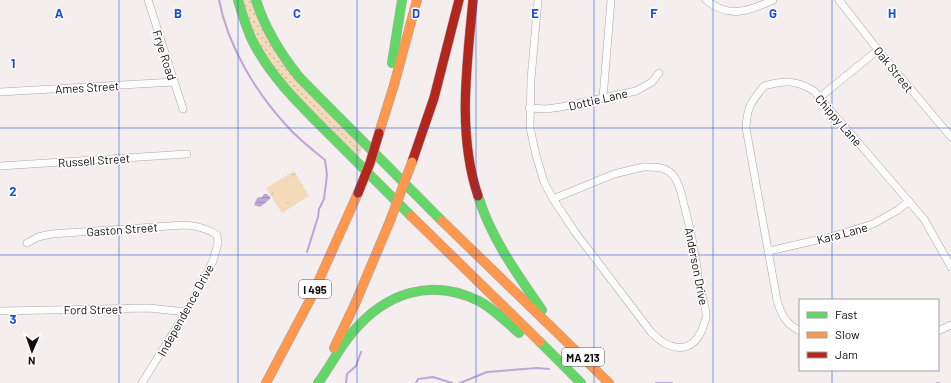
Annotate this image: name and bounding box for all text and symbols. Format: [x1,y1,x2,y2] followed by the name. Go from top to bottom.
[55,5,64,21] text: A
[174,5,182,21] text: B
[293,5,301,21] text: C
[412,5,420,21] text: D
[531,5,539,21] text: E
[650,5,658,21] text: F
[769,5,777,21] text: G
[888,5,896,21] text: H
[150,28,180,82] street label: Frye Road
[871,43,917,95] street label: Oak Street
[11,55,15,71] text: 1
[54,78,120,96] street label: Ames Street
[567,85,629,113] street label: Dottie Lane
[813,91,865,149] street label: Chippy Lane
[57,150,131,170] street label: Russell Street
[9,183,17,199] text: 2
[815,219,869,247] street label: Kara Lane
[86,220,158,238] street label: Gaston Street
[683,226,711,306] street label: Anderson Drive
[154,262,216,358] street label: Independence Drive
[299,280,331,298] road number: I 495
[799,299,939,371] legend
[63,301,123,317] street label: Ford Street
[835,307,858,321] text: Fast
[9,311,17,327] text: 3
[835,327,860,341] text: Slow
[12,331,52,371] north arrow
[835,347,858,361] text: Jam
[562,348,604,366] road number: MA 213
[28,355,36,368] text: N

